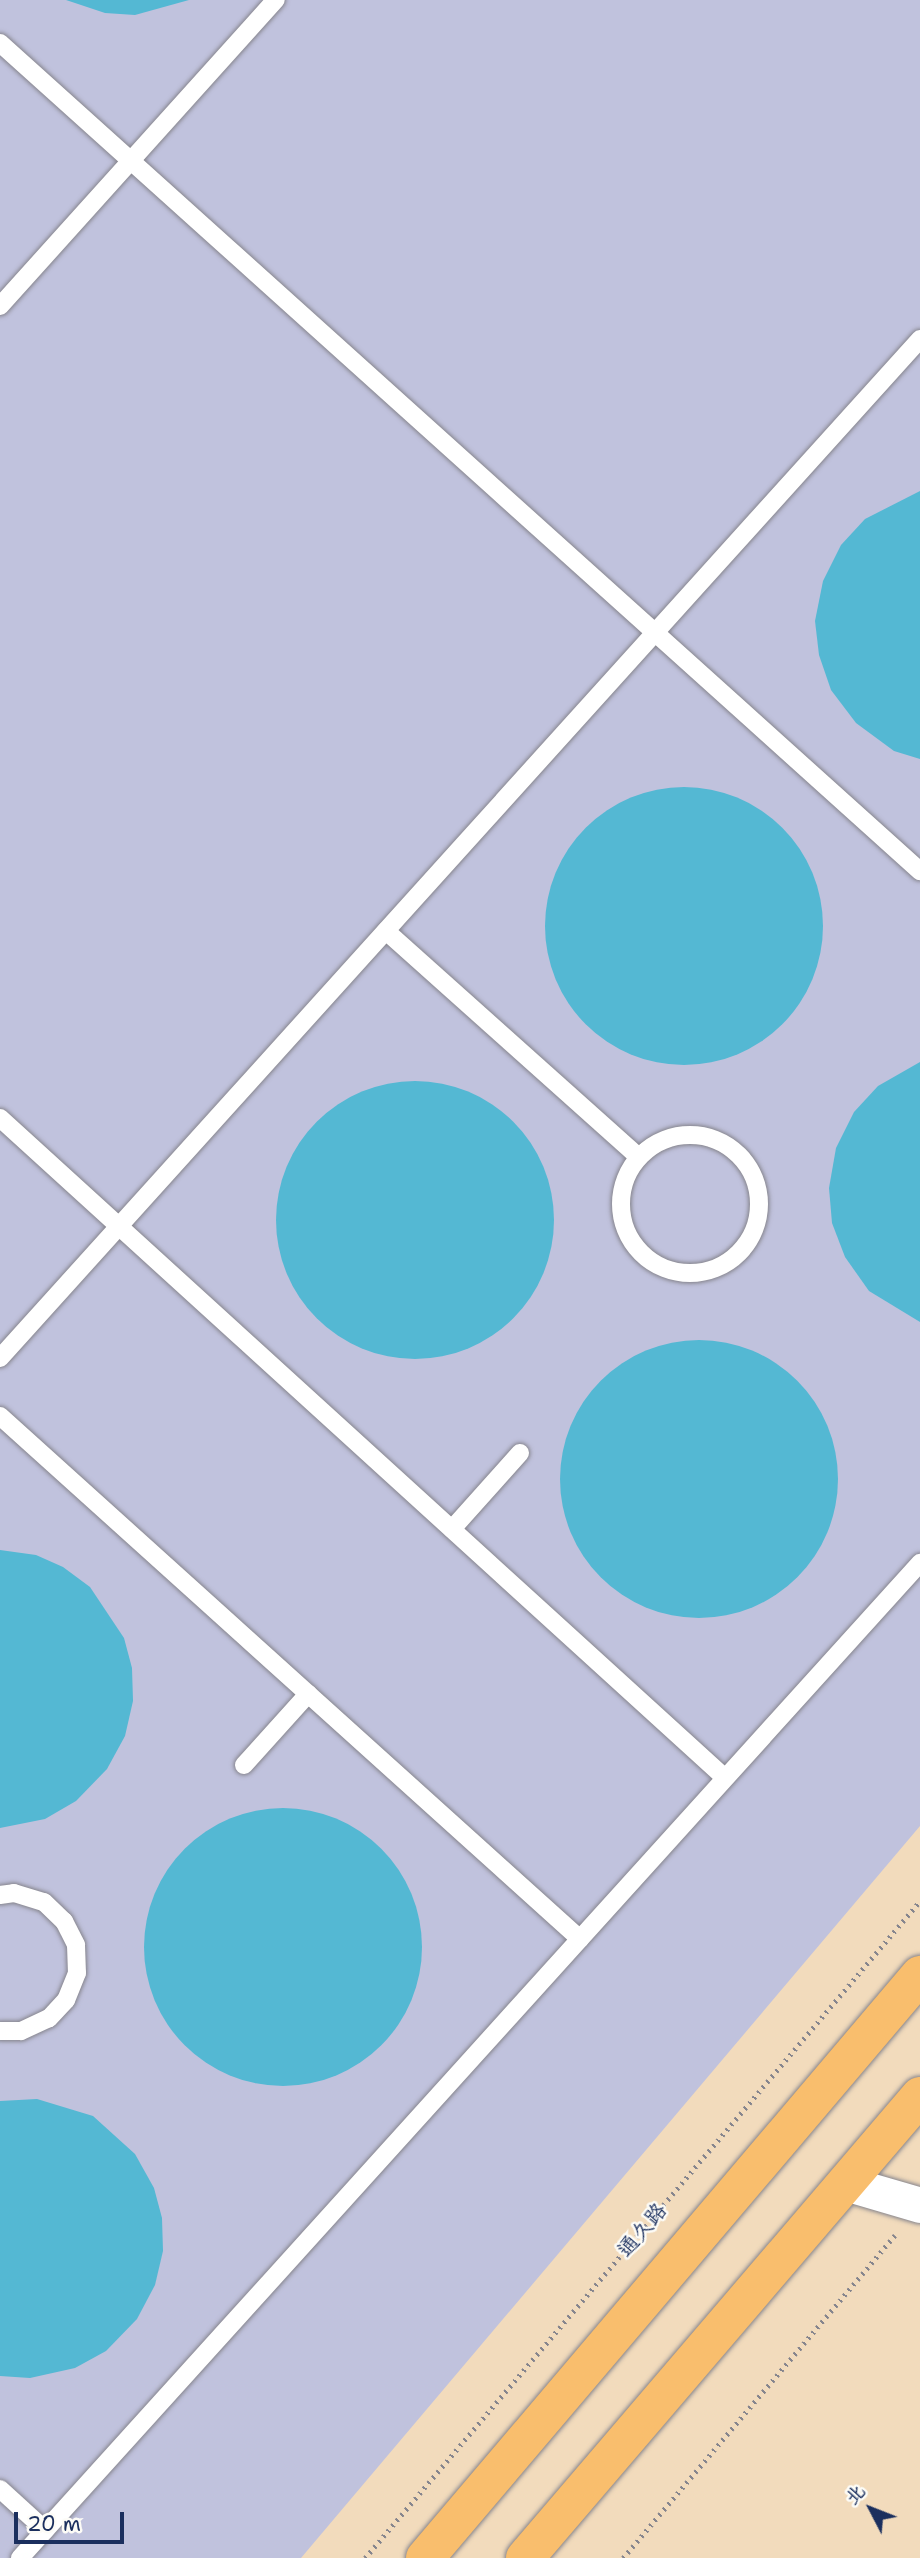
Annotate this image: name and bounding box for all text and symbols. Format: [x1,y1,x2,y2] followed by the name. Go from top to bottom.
[612,2198,672,2262] street label: 通久路
[836,2474,906,2544] north arrow
[839,2479,871,2510] text: 北
[18,2498,128,2542] scale bar
[27,2510,81,2538] text: 20 m

